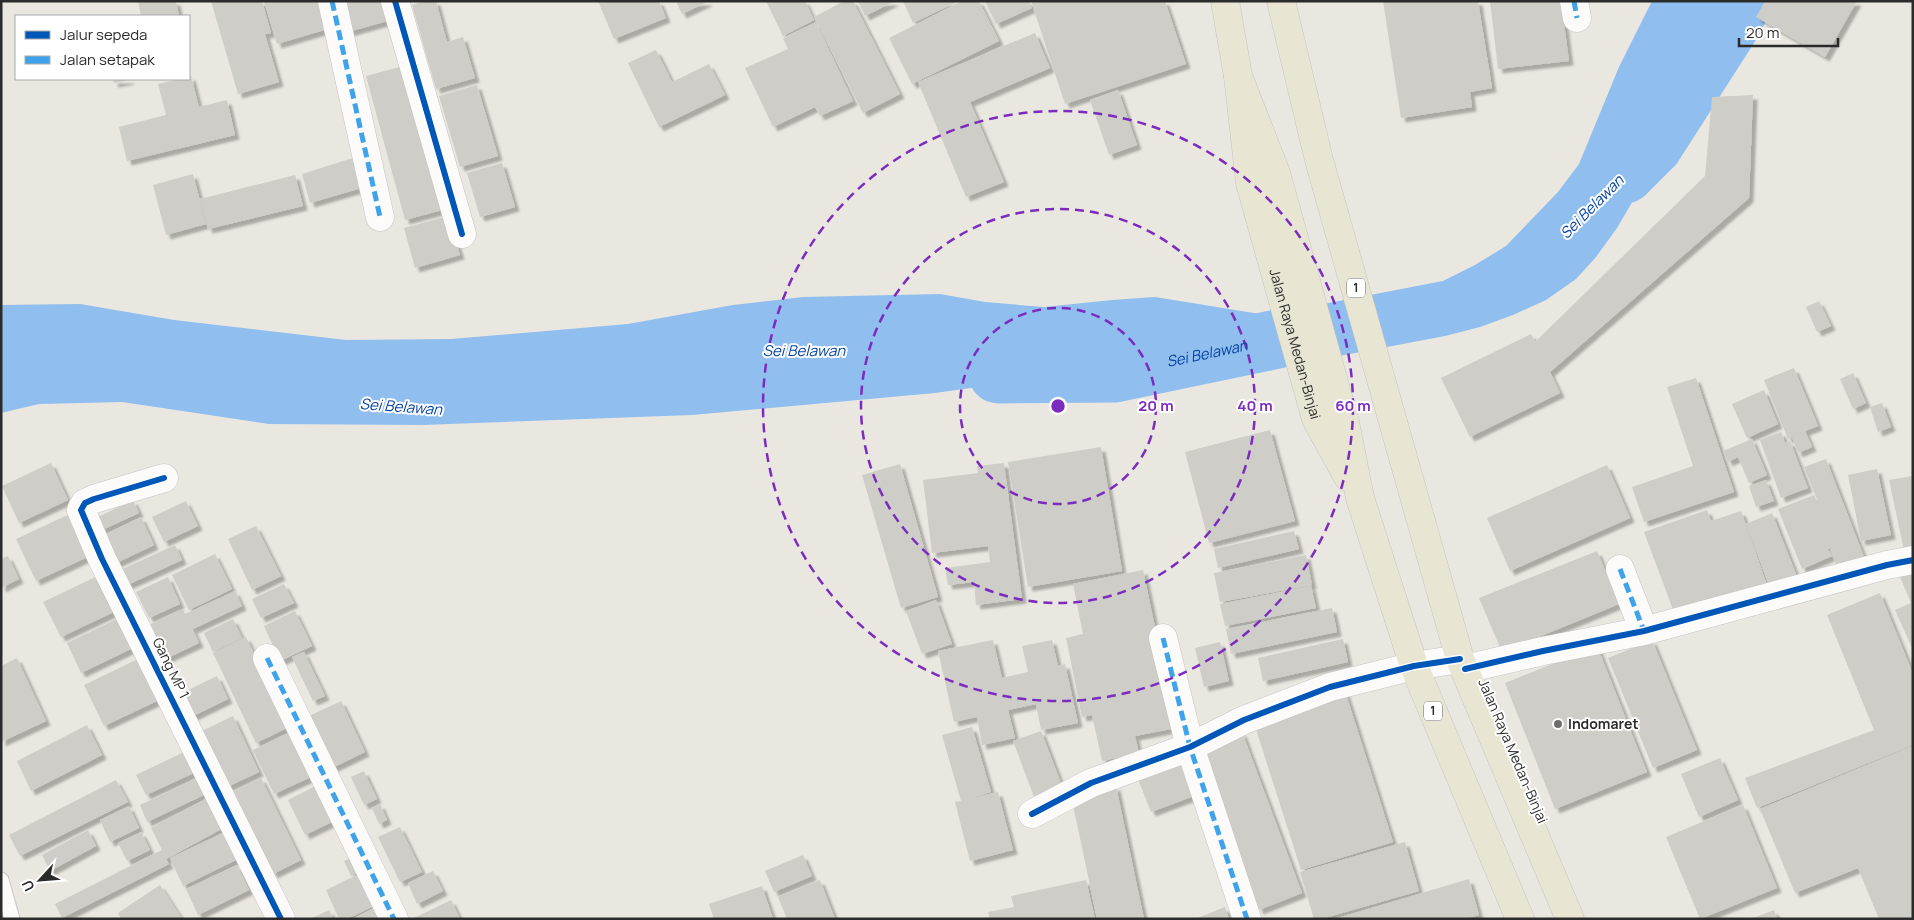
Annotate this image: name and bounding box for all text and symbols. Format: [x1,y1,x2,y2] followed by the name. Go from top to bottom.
[15,15,190,80] legend
[1739,15,1838,47] scale bar
[1746,22,1779,43] text: 20 m
[60,24,147,45] text: Jalur sepeda
[60,49,155,70] text: Jalan setapak
[1555,169,1629,243] water label: Sei Belawan
[1265,266,1326,421] street label: Jalan Raya Medan-Binjai
[1347,278,1365,298] road number: 1
[1164,334,1250,372] water label: Sei Belawan
[763,340,846,361] water label: Sei Belawan
[359,393,444,420] water label: Sei Belawan
[1138,395,1174,416] text: 20 m
[1237,395,1273,416] text: 40 m
[1335,395,1371,416] text: 60 m
[1049,397,1067,415] centre of rings
[149,634,194,701] street label: Gang MP 1
[1474,676,1553,826] street label: Jalan Raya Medan-Binjai
[1424,701,1442,720] road number: 1
[1568,714,1638,733] place label: Indomaret
[1552,718,1564,730] marker: Indomaret
[15,855,65,905] north arrow
[17,877,39,895] text: U

